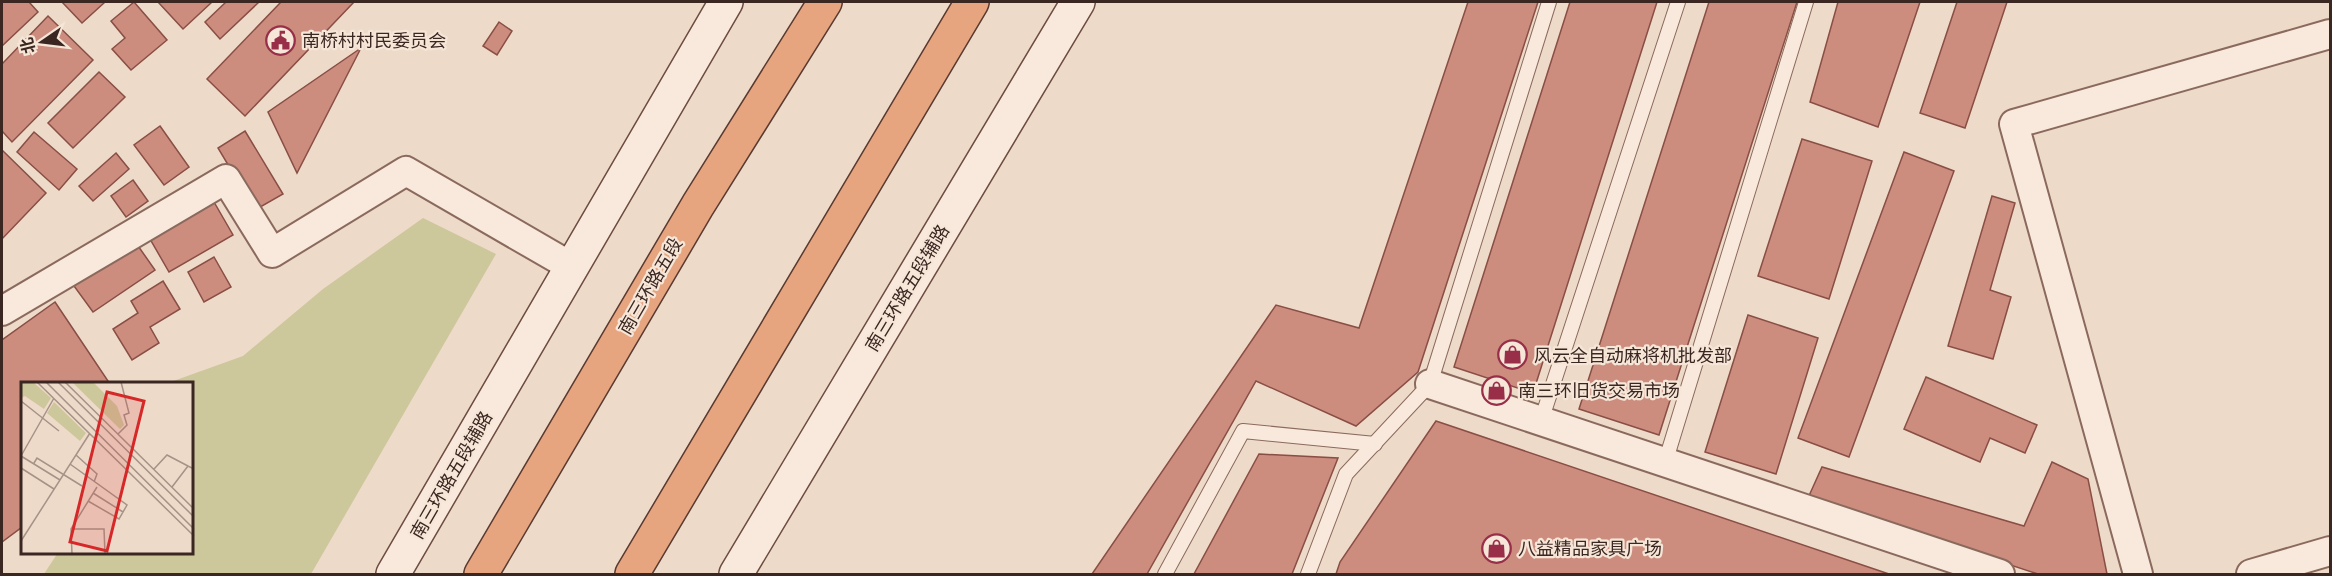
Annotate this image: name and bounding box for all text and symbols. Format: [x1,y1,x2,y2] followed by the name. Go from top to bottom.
[12,12,72,72] north arrow
[265,24,297,56] public building icon: 南桥村村民委员会
[302,29,446,52] place label: 南桥村村民委员会
[16,35,39,56] text: 北
[860,220,954,356] street label: 南三环路五段辅路
[613,233,687,339] street label: 南三环路五段
[1497,339,1529,371] shop icon: 风云全自动麻将机批发部
[1534,344,1732,367] place label: 风云全自动麻将机批发部
[1481,374,1513,406] shop icon: 南三环旧货交易市场
[1518,379,1680,402] place label: 南三环旧货交易市场
[21,382,194,555] inset map
[405,407,497,543] street label: 南三环路五段辅路
[1481,532,1513,564] shop icon: 八益精品家具广场
[1518,537,1662,560] place label: 八益精品家具广场

